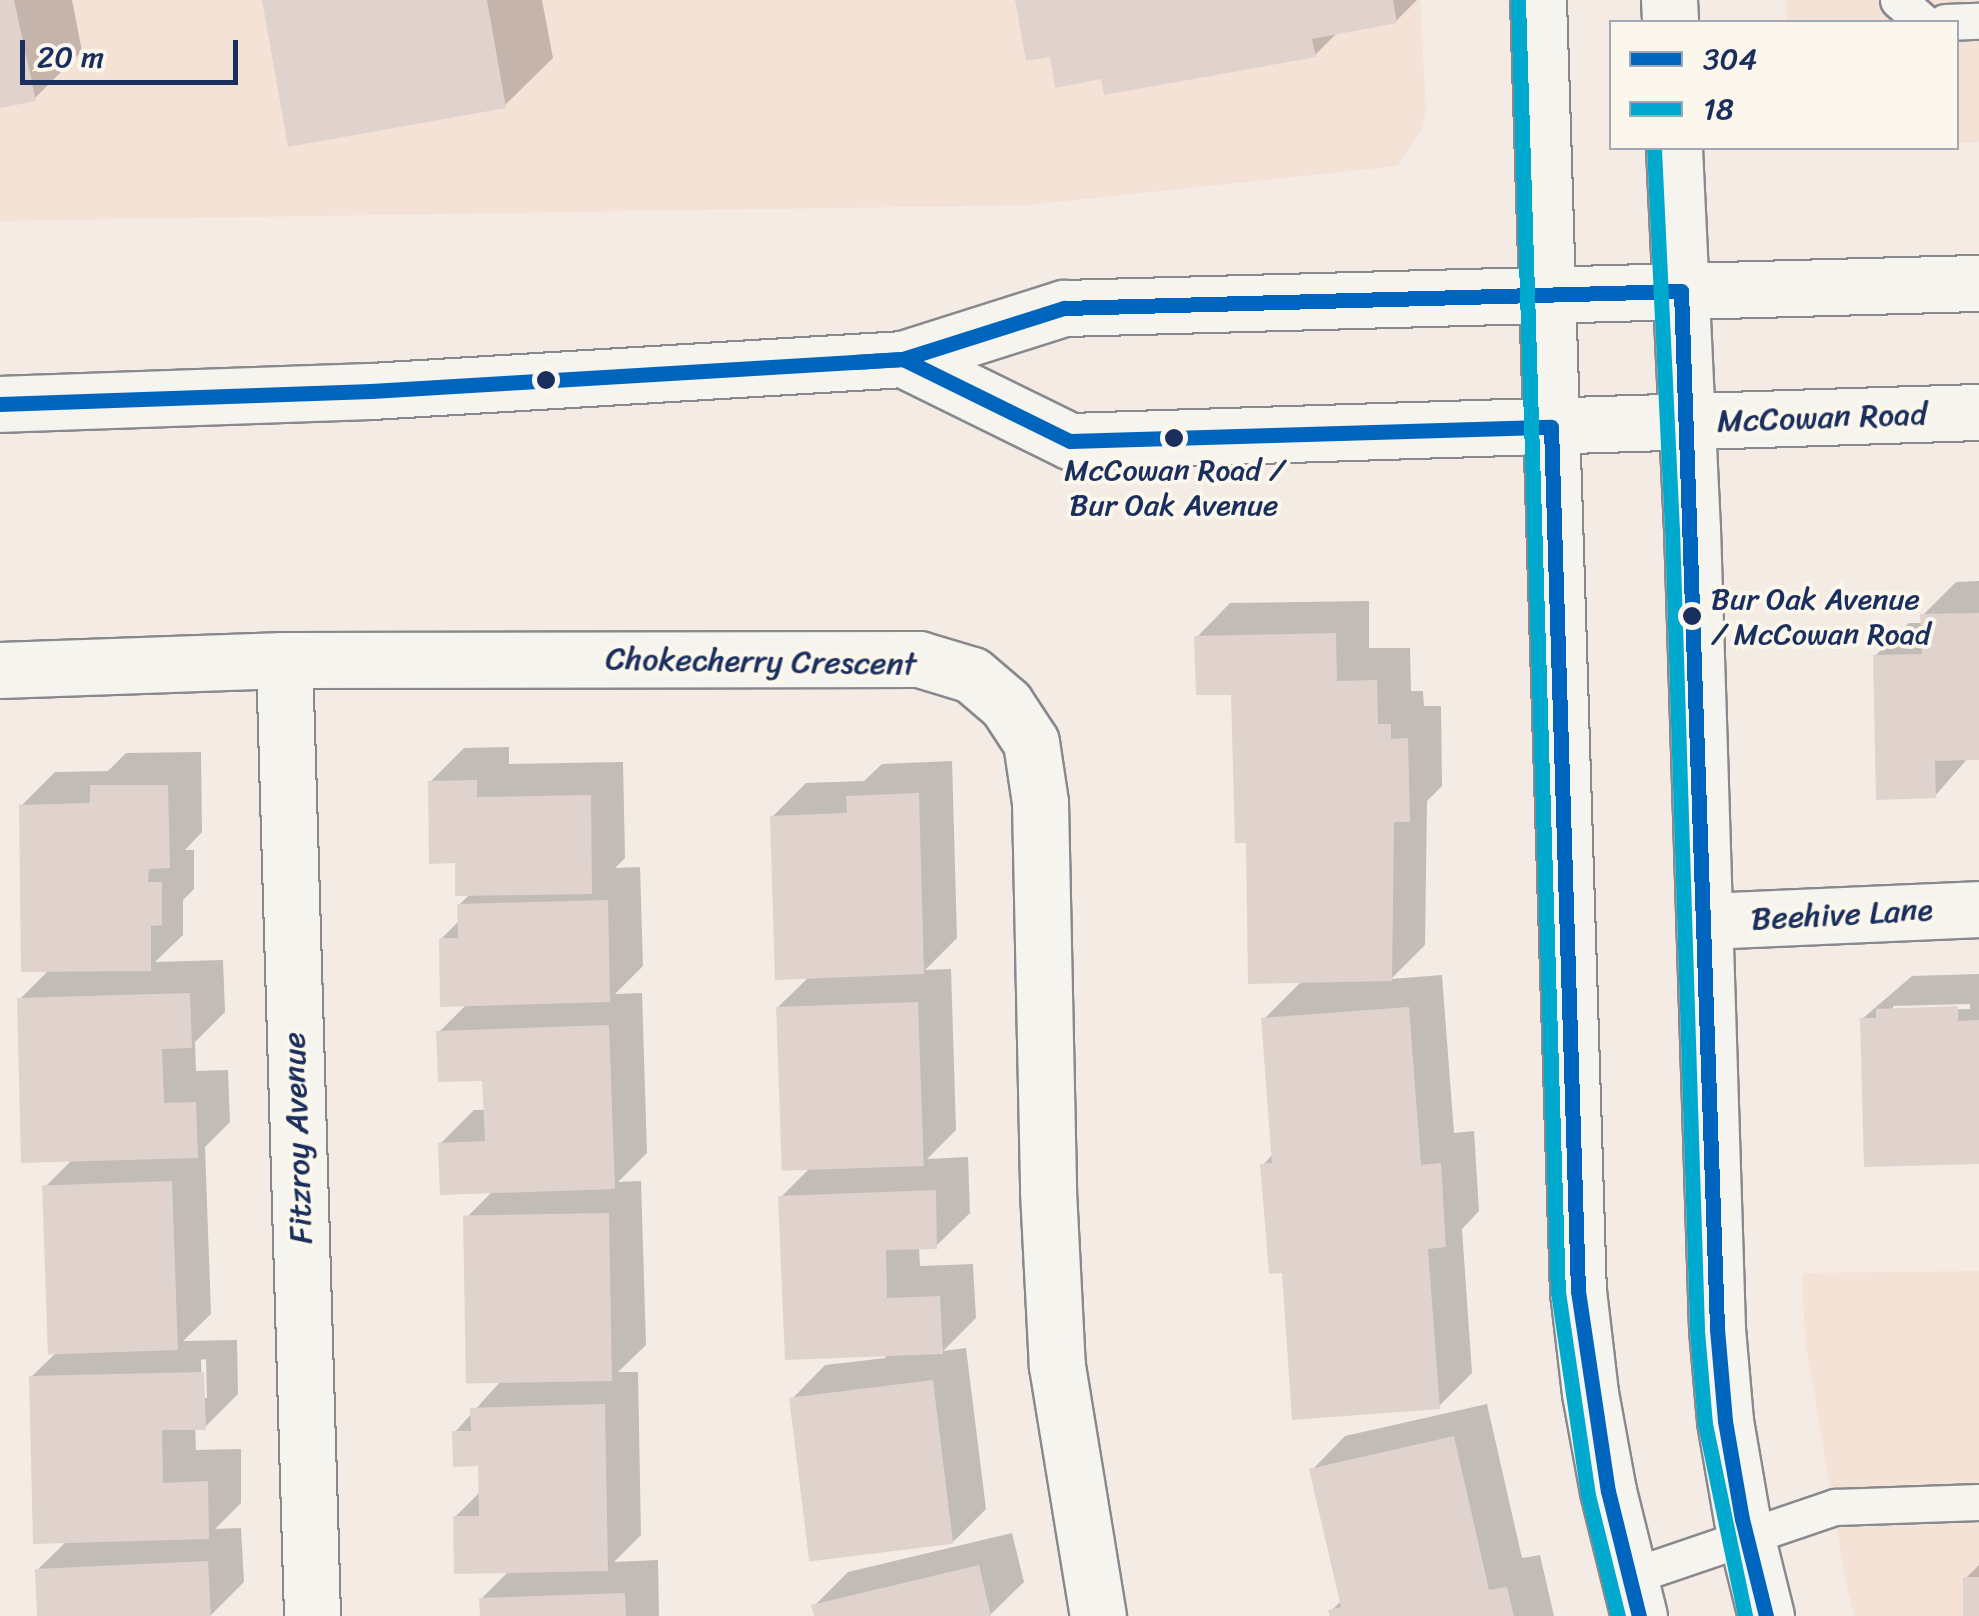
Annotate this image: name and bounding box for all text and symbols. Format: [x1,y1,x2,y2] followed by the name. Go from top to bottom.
[25,20,242,82] scale bar
[1609,20,1959,150] legend
[37,30,104,84] text: 20 m
[1703,32,1757,86] text: 304
[1703,82,1734,136] text: 18
[536,370,556,390] unlabelled marker
[1716,395,1928,441] street label: McCowan Road
[1164,428,1184,448] marker: McCowan Road / Bur Oak Avenue
[1064,452,1284,522] place label: McCowan Road / Bur Oak Avenue
[1711,581,1931,652] place label: Bur Oak Avenue / McCowan Road
[1682,606,1702,626] marker: Bur Oak Avenue / McCowan Road
[604,640,918,684] street label: Chokecherry Crescent
[1750,891,1934,939] street label: Beehive Lane
[275,1031,321,1245] street label: Fitzroy Avenue

